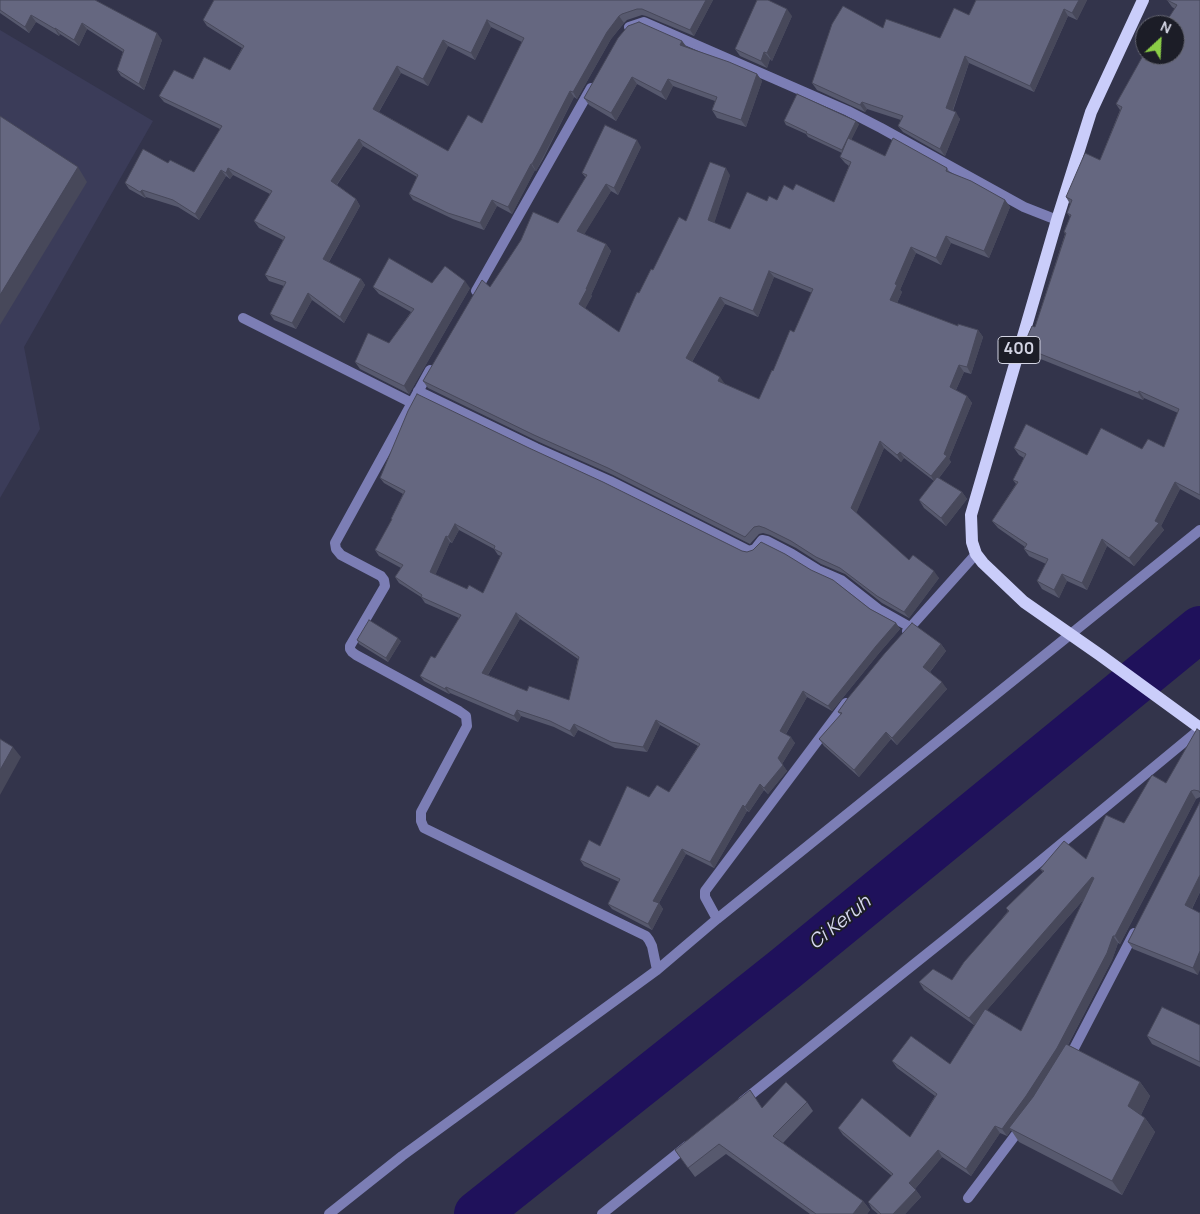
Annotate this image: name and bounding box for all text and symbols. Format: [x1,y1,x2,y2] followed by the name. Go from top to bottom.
[1135,15,1185,65] north arrow
[1158,16,1175,38] text: N
[998,336,1040,364] road number: 400
[805,891,875,955] water label: Ci Keruh

